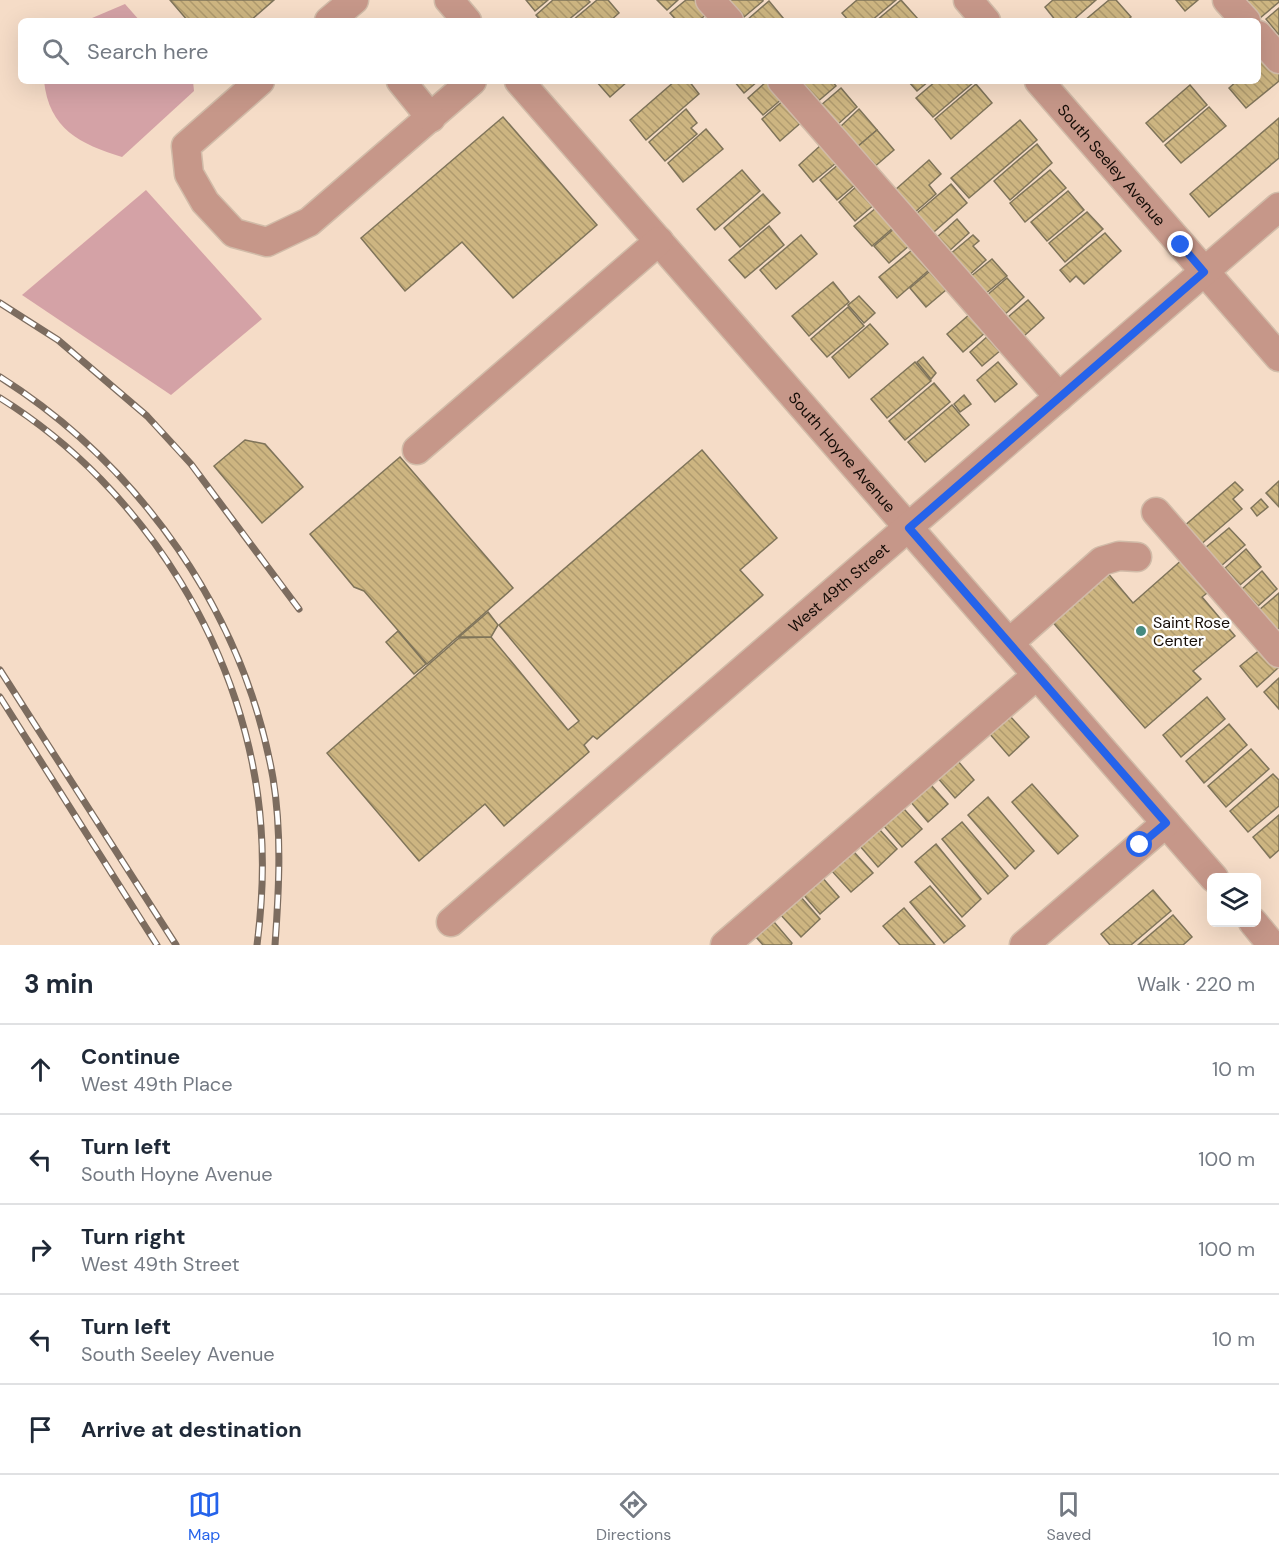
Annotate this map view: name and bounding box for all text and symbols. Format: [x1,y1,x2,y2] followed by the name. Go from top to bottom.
[18,18,1261,84] search box
[39,35,72,68] icon: search
[87,37,208,66] text: Search here
[1053,99,1171,230] street label: South Seeley Avenue
[1167,231,1193,257] route end
[784,387,901,516] street label: South Hoyne Avenue
[784,538,893,637] street label: West 49th Street
[1153,612,1230,651] place label: Saint Rose Center
[1134,624,1148,638] marker: Saint Rose Center
[1126,831,1152,857] route start
[1207,873,1261,927] map controls
[1207,873,1261,927] button: layers
[24,967,93,1001] text: 3 min
[1137,971,1255,997] text: Walk · 220 m
[81,1042,180,1071] text: Continue
[24,1053,57,1086] icon: ahead
[1212,1056,1255,1082] text: 10 m
[81,1071,233,1097] text: West 49th Place
[81,1132,171,1161] text: Turn left
[24,1143,57,1176] icon: left
[1198,1146,1255,1172] text: 100 m
[81,1161,273,1187] text: South Hoyne Avenue
[81,1222,186,1251] text: Turn right
[24,1233,57,1266] icon: right
[1198,1236,1255,1262] text: 100 m
[81,1251,240,1277] text: West 49th Street
[81,1312,171,1341] text: Turn left
[24,1323,57,1356] icon: left
[1212,1326,1255,1352] text: 10 m
[81,1341,275,1367] text: South Seeley Avenue
[24,1413,57,1446] icon: arrive
[81,1415,302,1444] text: Arrive at destination
[188,1488,221,1545] tab: Map
[596,1488,671,1545] tab: Directions
[1047,1488,1091,1545] tab: Saved

